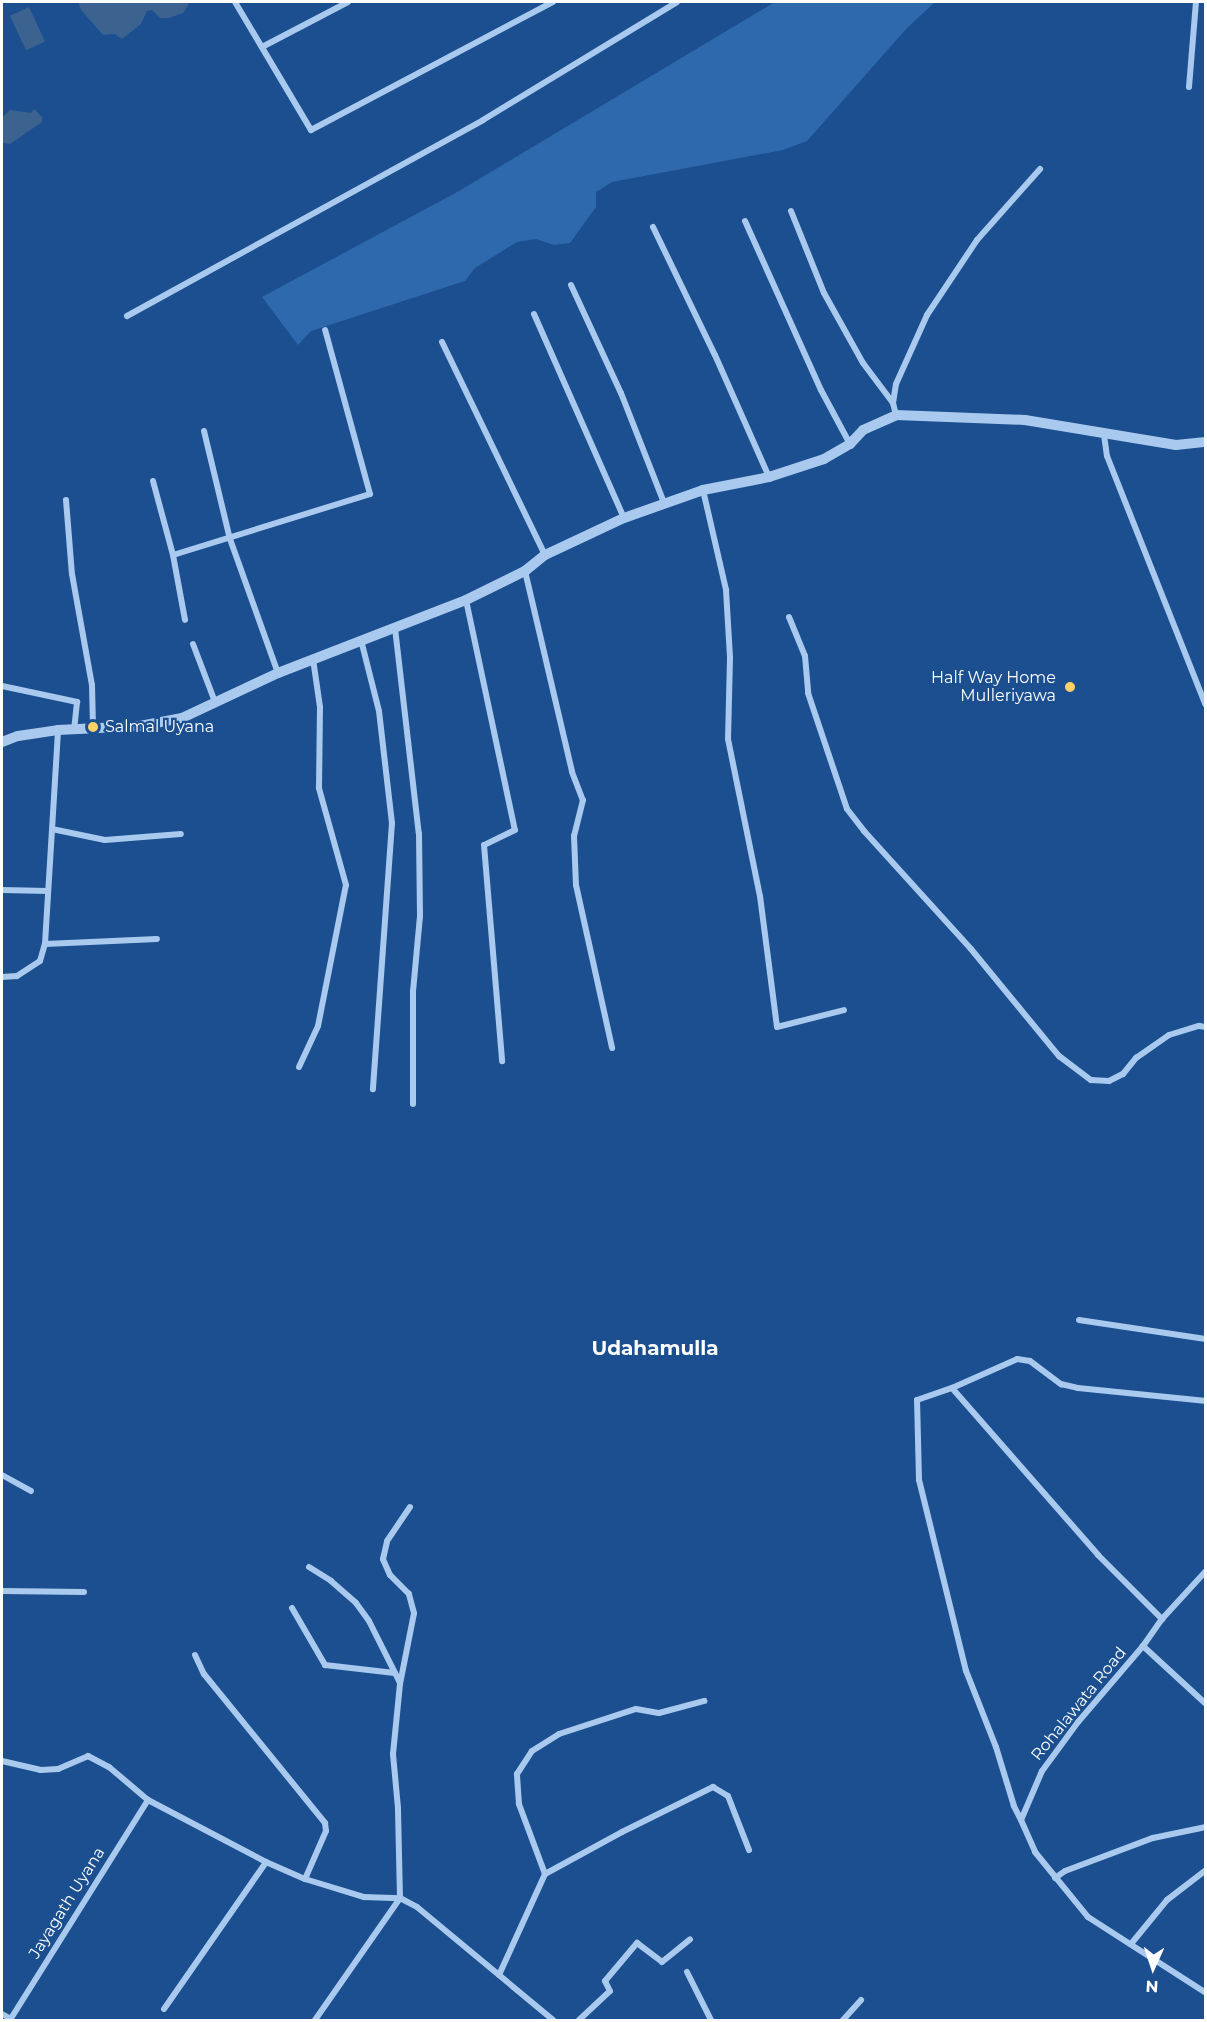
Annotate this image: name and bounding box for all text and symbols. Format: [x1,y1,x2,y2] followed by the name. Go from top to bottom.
[931,668,1056,706] place label: Half Way Home Mulleriyawa
[1061,678,1079,696] marker: Half Way Home Mulleriyawa
[105,717,214,737] place label: Salmal Uyana
[86,720,100,734] marker: Salmal Uyana
[591,1336,719,1360] district label: Udahamulla
[1027,1643,1131,1765] street label: Rohalawata Road
[25,1844,109,1962] street label: Jayagath Uyana
[1123,1938,1183,1998] north arrow
[1145,1977,1159,1996] text: N

